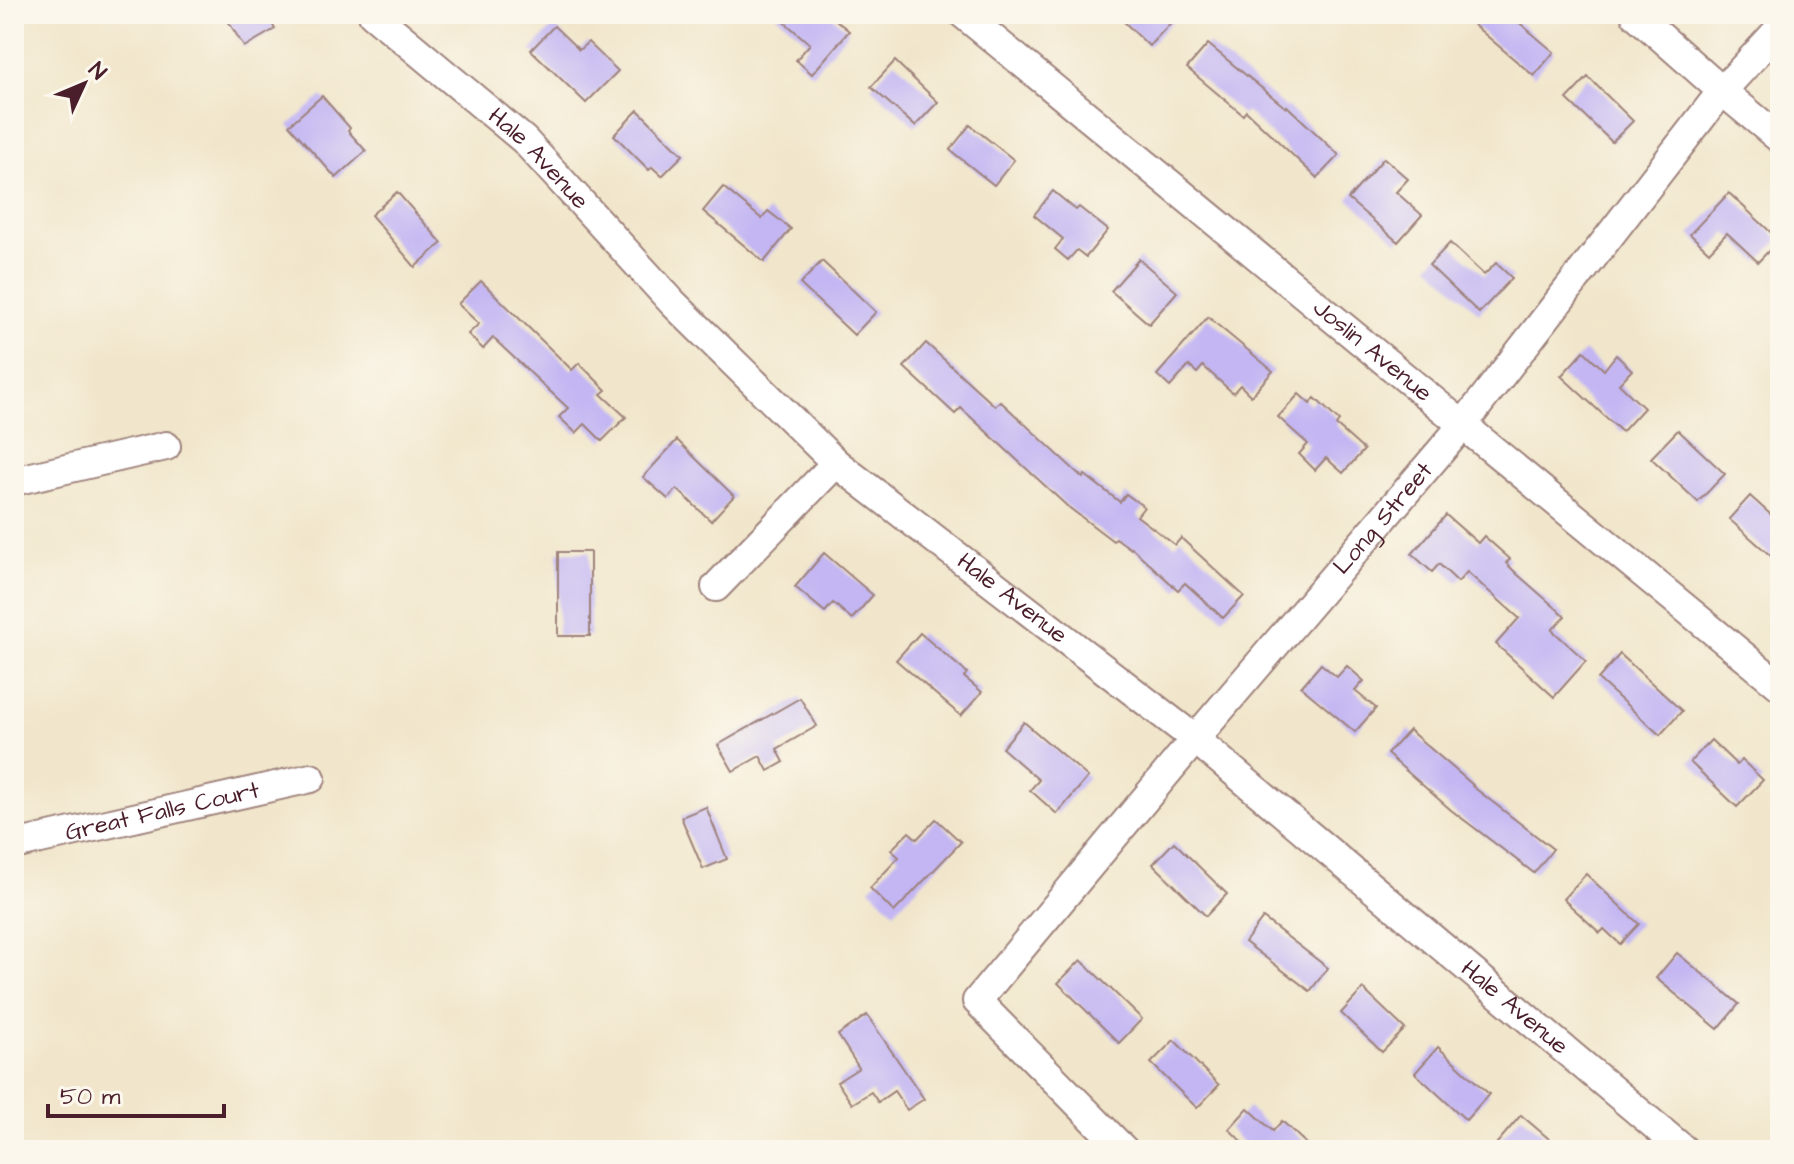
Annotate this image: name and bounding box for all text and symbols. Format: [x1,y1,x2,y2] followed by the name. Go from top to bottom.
[44,44,124,124] north arrow
[81,55,113,87] text: N
[481,100,597,217] street label: Hale Avenue
[1305,291,1439,410] street label: Joslin Avenue
[1325,455,1441,582] street label: Long Street
[950,545,1074,652] street label: Hale Avenue
[62,773,263,850] street label: Great Falls Court
[1453,952,1576,1063] street label: Hale Avenue
[48,1068,224,1118] scale bar
[60,1080,121,1114] text: 50 m

